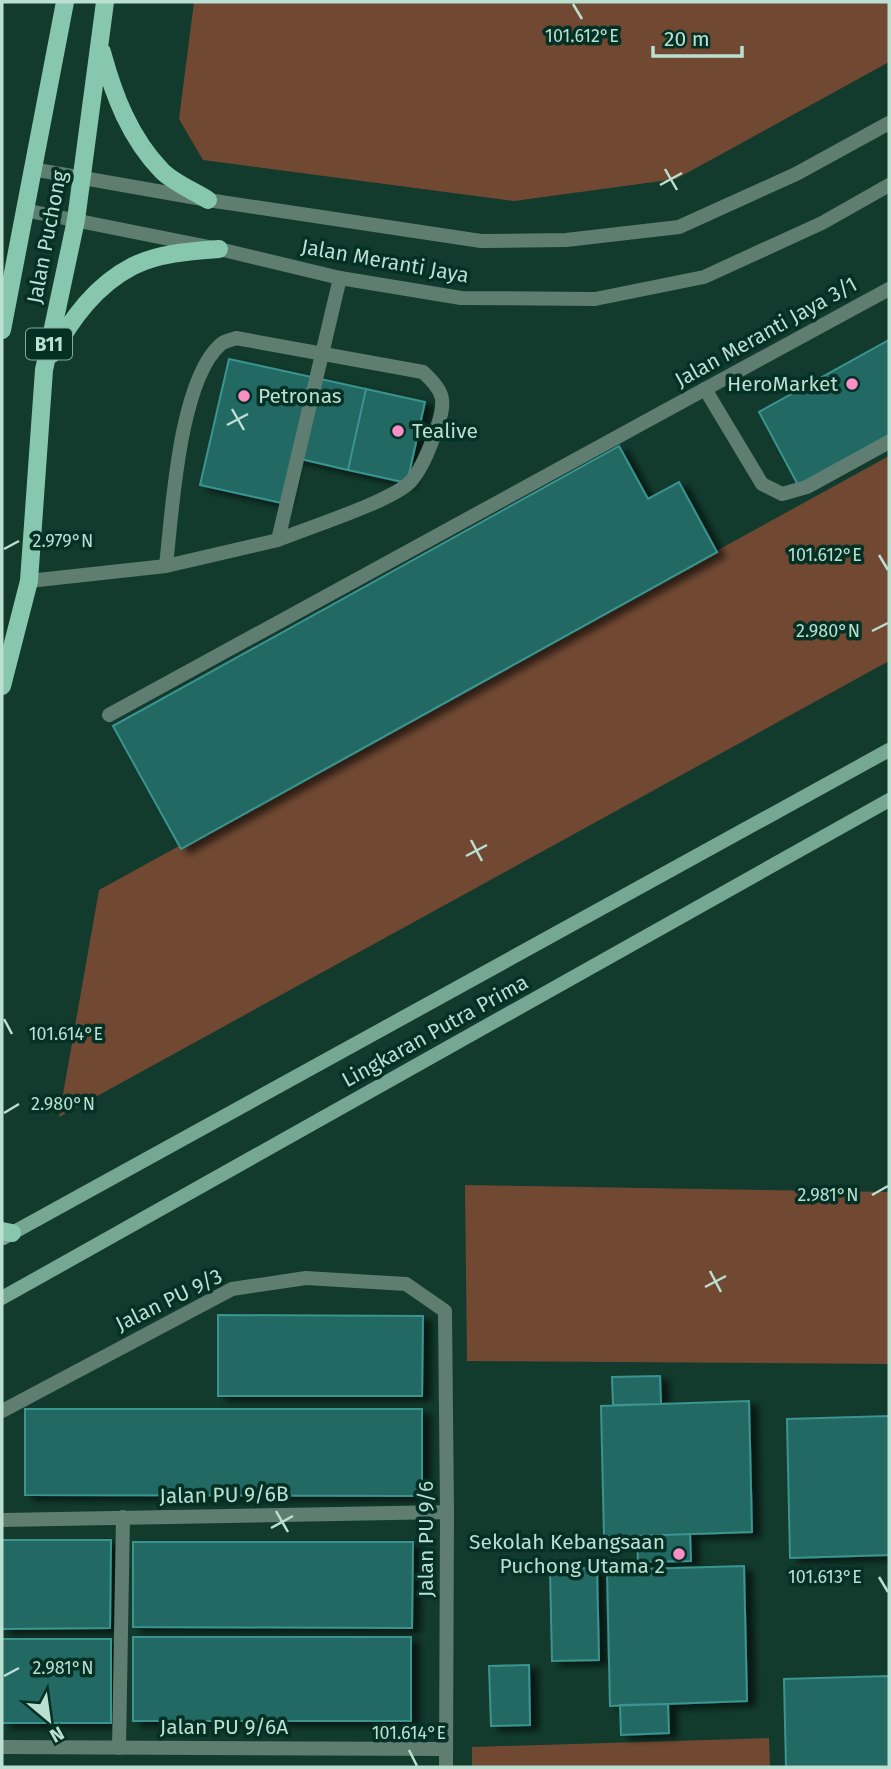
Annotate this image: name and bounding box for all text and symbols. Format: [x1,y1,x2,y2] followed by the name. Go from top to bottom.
[653,14,742,58] scale bar
[545,25,619,47] text: 101.612°E
[664,26,710,52] text: 20 m
[21,168,73,306] street label: Jalan Puchong
[299,233,471,289] street label: Jalan Meranti Jaya
[670,271,862,393] street label: Jalan Meranti Jaya 3/1
[26,328,72,360] road number: B11
[727,371,838,397] place label: HeroMarket
[844,376,860,392] marker: HeroMarket
[258,383,342,409] place label: Petronas
[236,388,252,404] marker: Petronas
[412,418,478,444] place label: Tealive
[390,423,406,439] marker: Tealive
[33,530,93,552] text: 2.979°N
[788,544,862,566] text: 101.612°E
[796,620,860,642] text: 2.980°N
[337,969,533,1093] street label: Lingkaran Putra Prima
[29,1023,103,1045] text: 101.614°E
[31,1093,95,1115] text: 2.980°N
[797,1184,859,1206] text: 2.981°N
[111,1263,227,1337] street label: Jalan PU 9/3
[159,1481,289,1509] street label: Jalan PU 9/6B
[413,1481,439,1597] street label: Jalan PU 9/6
[469,1529,665,1579] place label: Sekolah Kebangsaan Puchong Utama 2
[671,1546,687,1562] marker: Sekolah Kebangsaan Puchong Utama 2
[788,1566,862,1588] text: 101.613°E
[32,1657,94,1679] text: 2.981°N
[14,1685,84,1755] north arrow
[160,1714,288,1740] street label: Jalan PU 9/6A
[46,1721,68,1748] text: N
[372,1722,446,1744] text: 101.614°E

